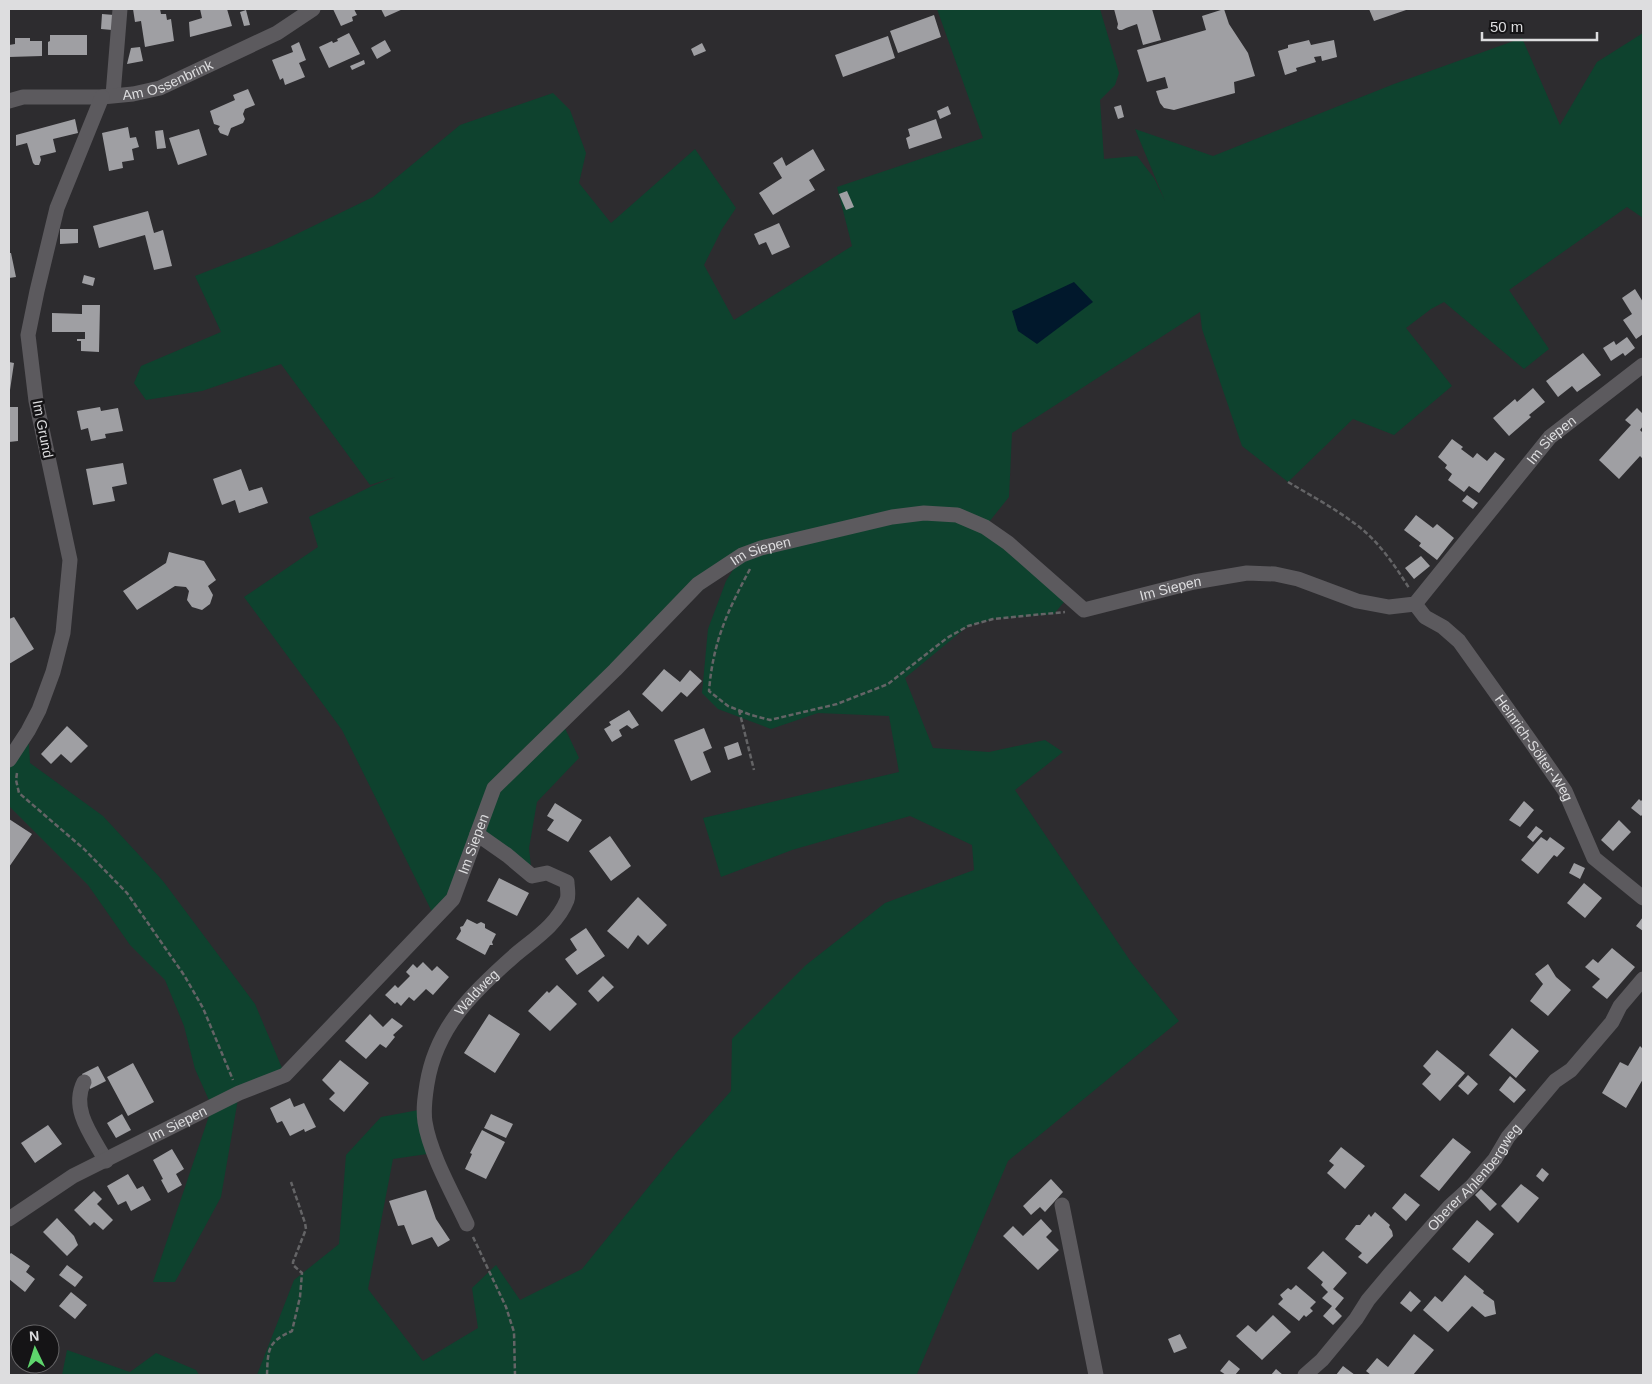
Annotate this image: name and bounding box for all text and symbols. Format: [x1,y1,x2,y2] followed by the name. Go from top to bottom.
[1482,10,1597,42] scale bar
[1490,18,1523,35] text: 50 m
[122,56,216,103] street label: Am Ossenbrink
[30,399,56,459] street label: Im Grund
[1523,412,1579,468] street label: Im Siepen
[727,533,792,569] street label: Im Siepen
[1138,573,1202,604] street label: Im Siepen
[1492,692,1576,803] street label: Heinrich-Sölter-Weg
[455,812,492,876] street label: Im Siepen
[451,966,502,1018] street label: Waldweg
[146,1102,209,1145] street label: Im Siepen
[1424,1120,1524,1234] street label: Oberer Ahlenbergweg
[10,1324,60,1374] north arrow
[28,1328,40,1344] text: N

